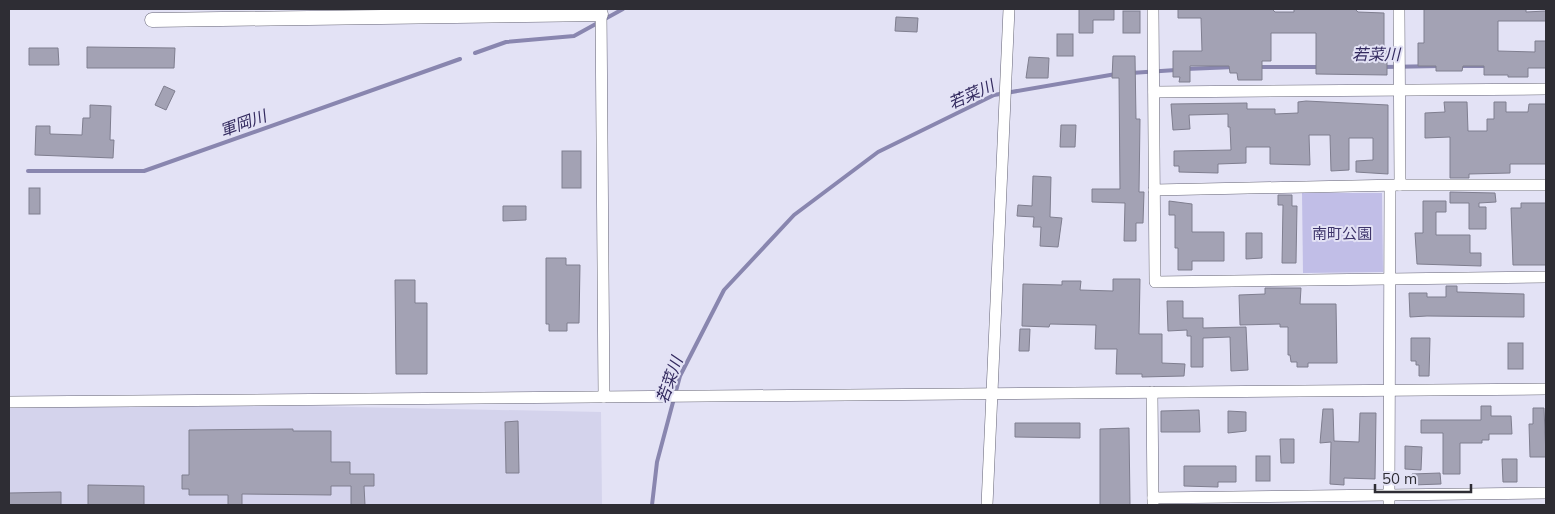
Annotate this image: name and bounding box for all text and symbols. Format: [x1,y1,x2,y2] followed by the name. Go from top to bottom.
[1352,44,1402,64] water label: 若菜川
[945,74,999,113] water label: 若菜川
[217,105,271,141] water label: 軍岡川
[1312,224,1372,243] park label: 南町公園
[651,352,687,406] water label: 若菜川
[1375,462,1471,494] scale bar
[1382,469,1417,488] text: 50 m

